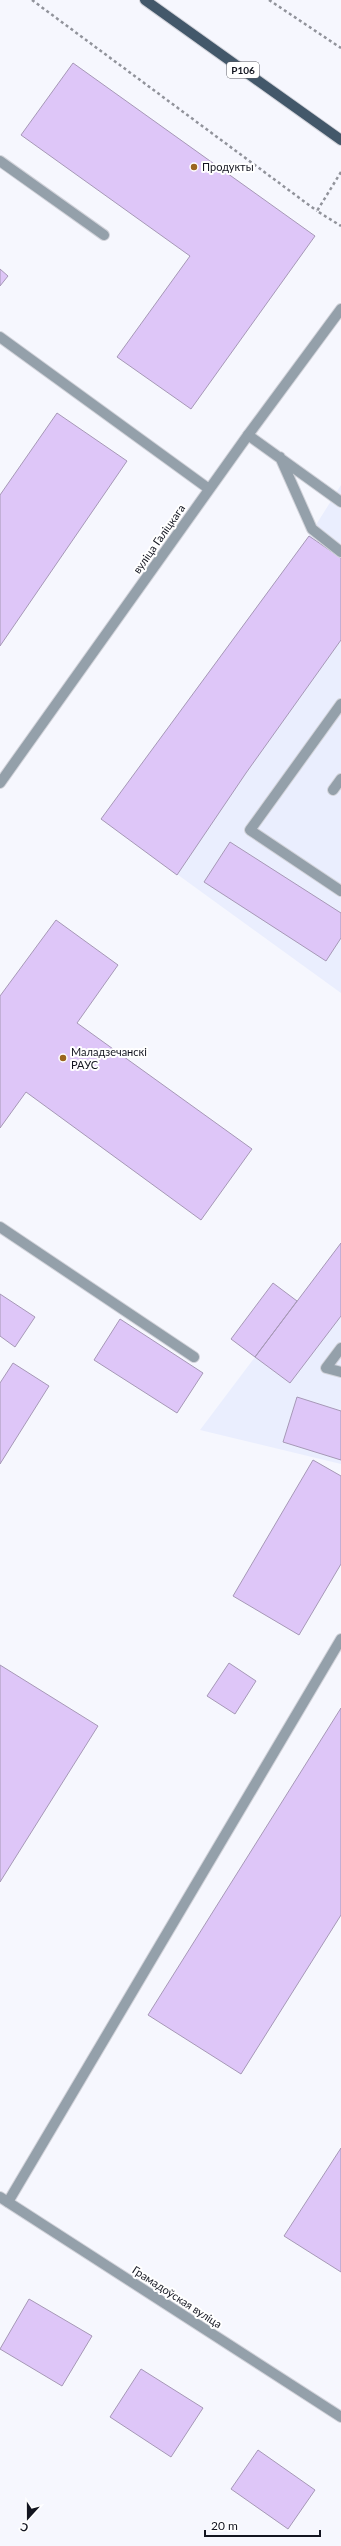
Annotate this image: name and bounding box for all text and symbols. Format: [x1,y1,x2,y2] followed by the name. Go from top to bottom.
[227,62,259,78] road number: Р106
[202,160,254,173] place label: Продукты
[189,162,199,172] marker: Продукты
[130,502,187,576] street label: вуліца Галіцкага
[71,1045,147,1071] place label: Маладзечанскі РАУС
[58,1053,68,1063] marker: Маладзечанскі РАУС
[130,2263,224,2330] street label: Грамадоўская вуліца
[8,2498,48,2538] north arrow
[205,2512,320,2538] scale bar
[211,2518,238,2533] text: 20 m
[18,2520,30,2535] text: С

